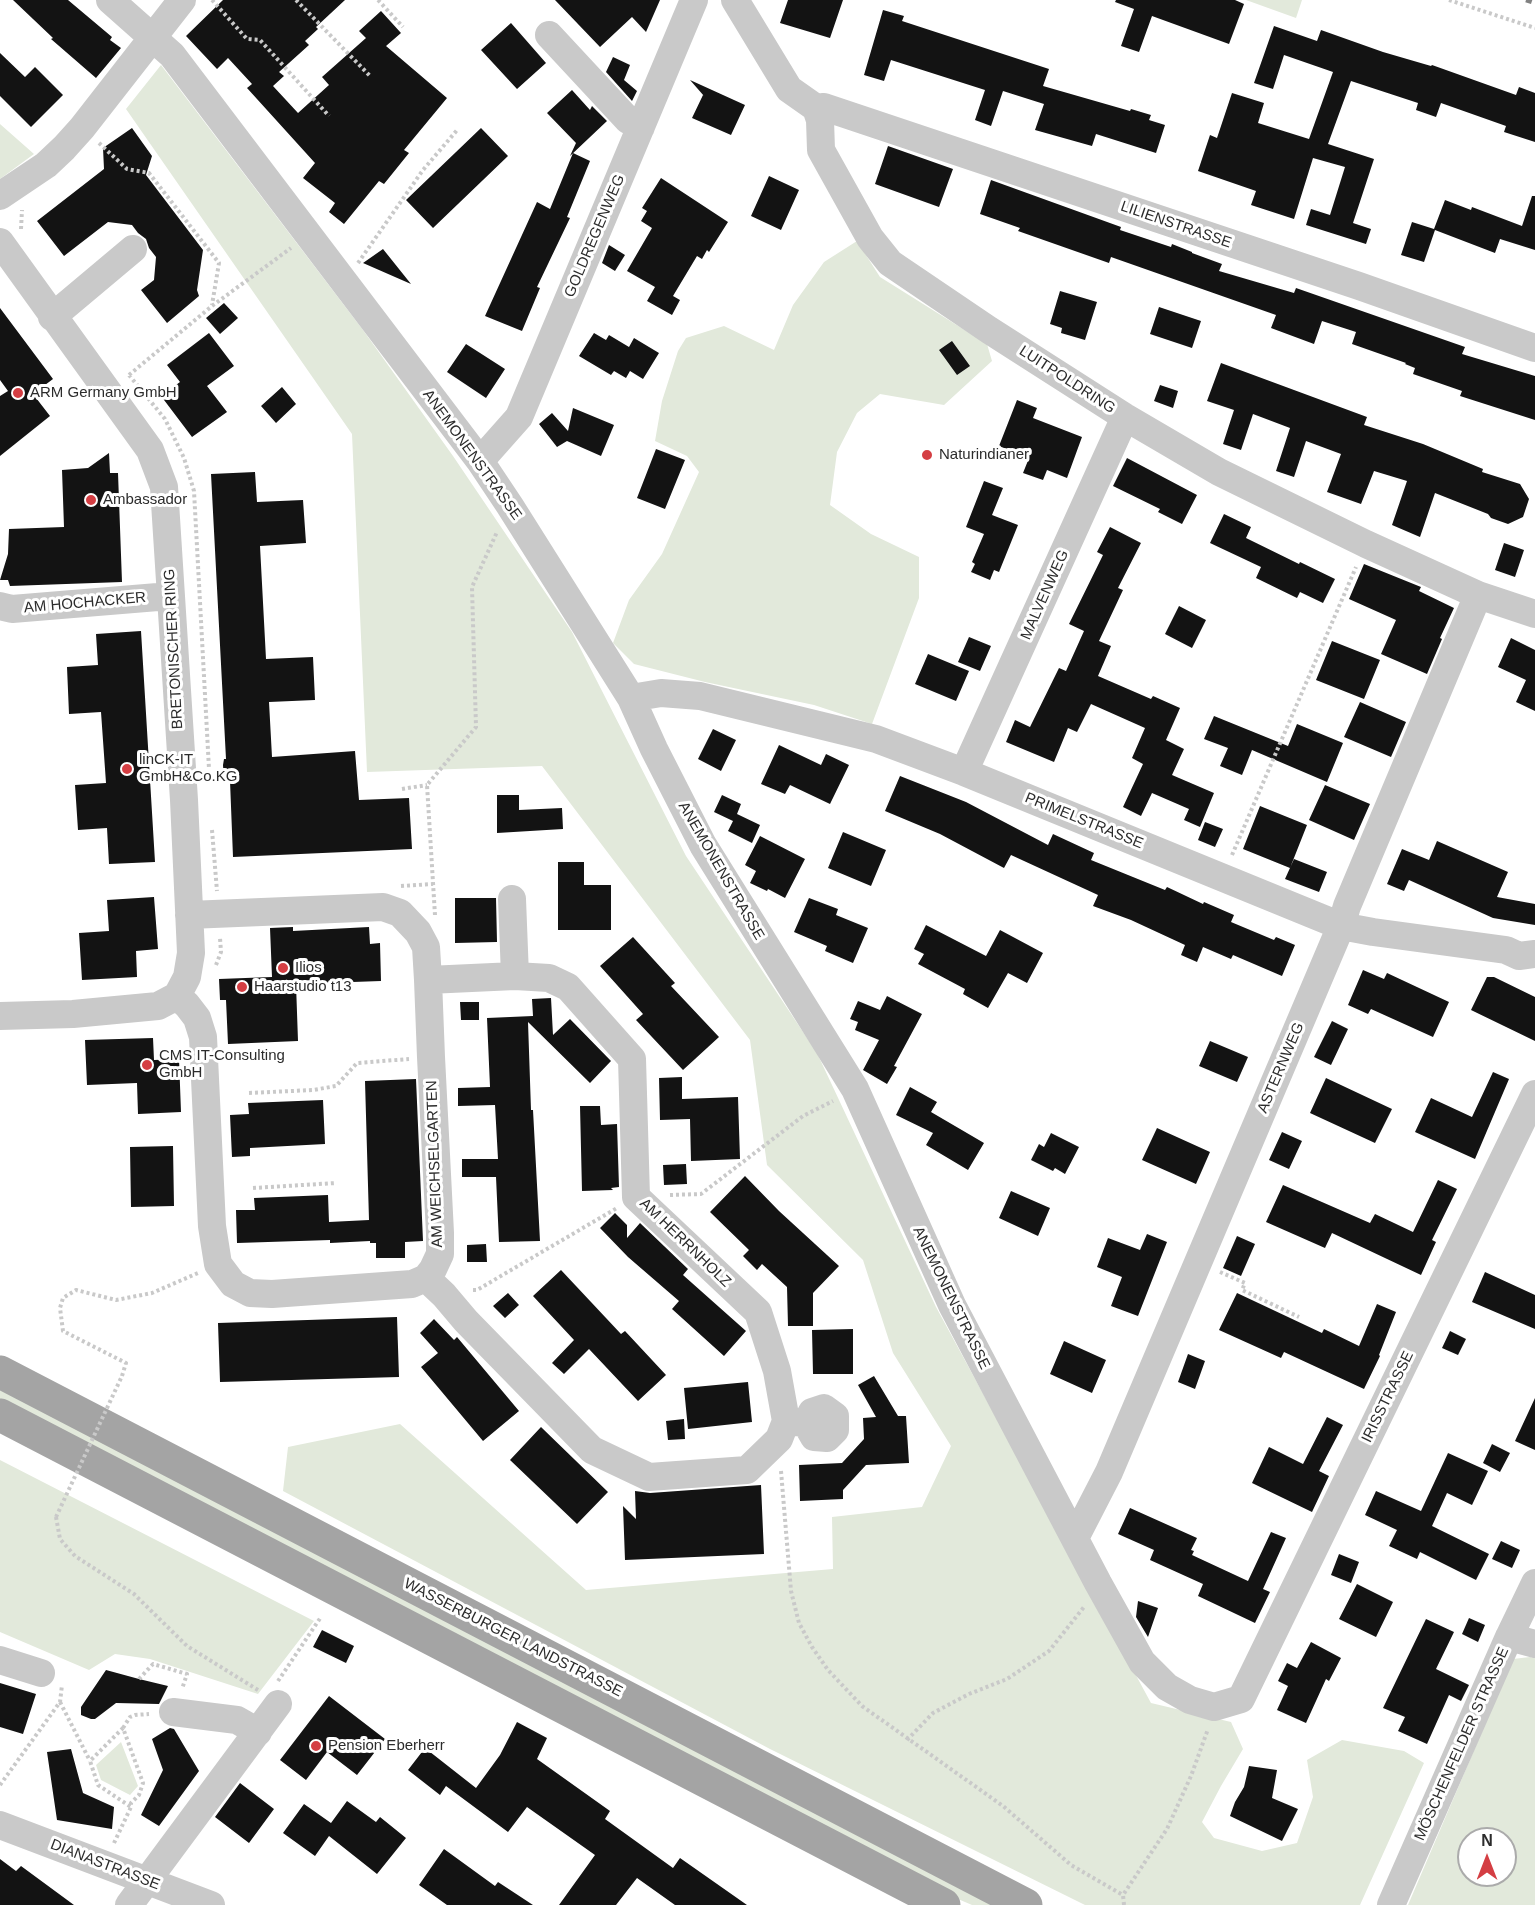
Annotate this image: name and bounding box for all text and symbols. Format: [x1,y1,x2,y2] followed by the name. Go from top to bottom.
[561,172,629,300] street label: GOLDREGENWEG
[1118,198,1234,252] street label: LILIENSTRASSE
[1016,342,1118,418] street label: LUITPOLDRING
[30,384,177,402] place label: ARM Germany GmbH
[11,386,25,400] marker: ARM Germany GmbH
[419,386,525,524] street label: ANEMONENSTRASSE
[939,446,1029,464] place label: Naturindianer
[920,448,934,462] marker: Naturindianer
[103,491,187,509] place label: Ambassador
[84,493,98,507] marker: Ambassador
[1017,547,1073,643] street label: MALVENWEG
[161,568,187,730] street label: BRETONISCHER RING
[23,589,147,617] street label: AM HOCHACKER
[139,751,237,786] place label: linCK-IT GmbH&Co.KG
[120,762,134,776] marker: linCK-IT GmbH&Co.KG
[1022,789,1146,853] street label: PRIMELSTRASSE
[674,799,768,943] street label: ANEMONENSTRASSE
[295,959,322,977] place label: Ilios
[276,961,290,975] marker: Ilios
[254,978,352,996] place label: Haarstudio t13
[235,980,249,994] marker: Haarstudio t13
[1254,1020,1308,1116] street label: ASTERNWEG
[159,1047,285,1082] place label: CMS IT-Consulting GmbH
[140,1058,154,1072] marker: CMS IT-Consulting GmbH
[423,1080,447,1248] street label: AM WEICHSELGARTEN
[636,1195,734,1291] street label: AM HERRNHOLZ
[909,1224,993,1372] street label: ANEMONENSTRASSE
[1358,1348,1418,1446] street label: IRISSTRASSE
[401,1575,625,1701] street label: WASSERBURGER LANDSTRASSE
[1411,1644,1513,1844] street label: MÖSCHENFELDER STRASSE
[328,1737,445,1755] place label: Pension Eberherr
[309,1739,323,1753] marker: Pension Eberherr
[1457,1827,1517,1887] north arrow
[48,1836,162,1894] street label: DIANASTRASSE

